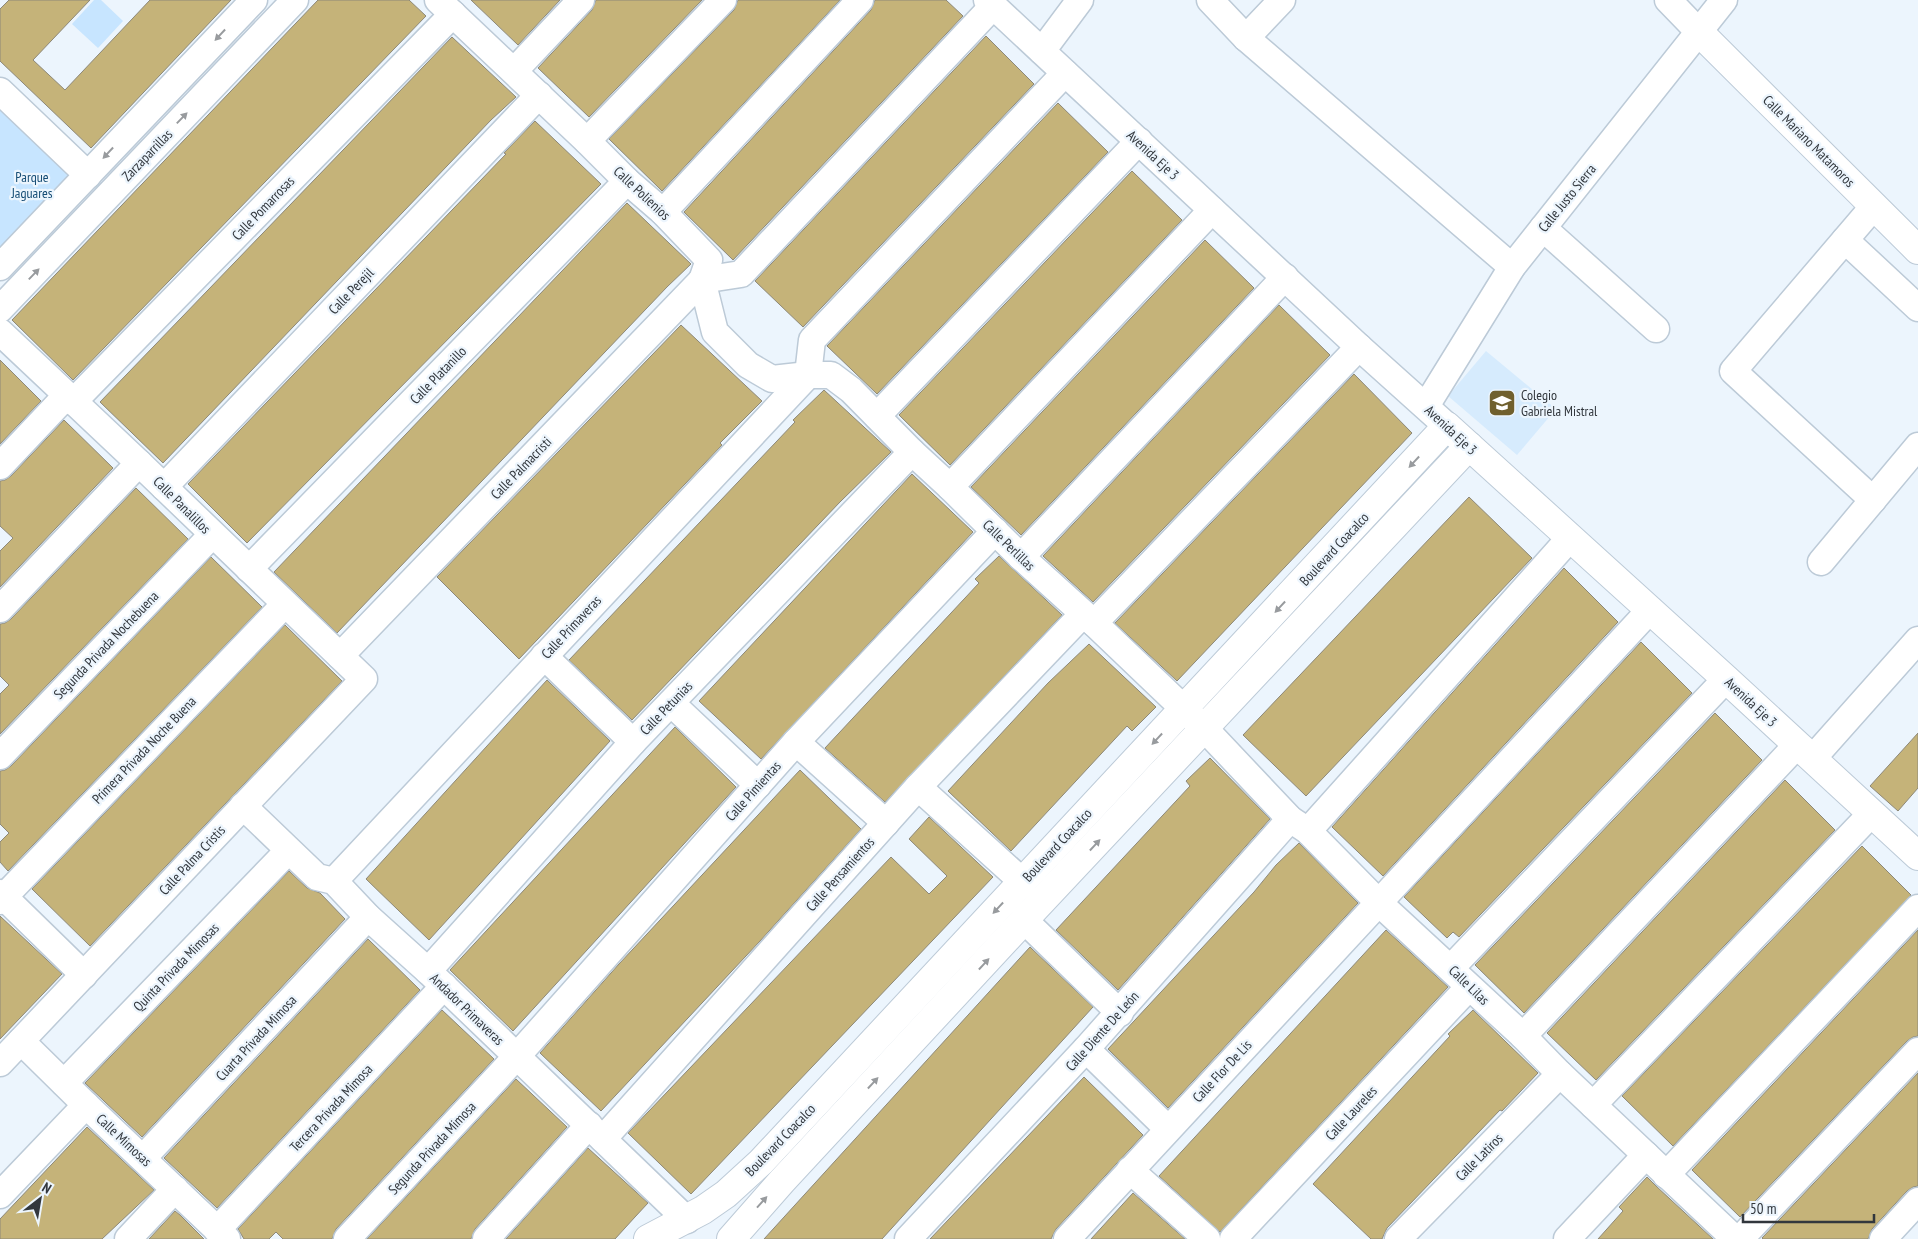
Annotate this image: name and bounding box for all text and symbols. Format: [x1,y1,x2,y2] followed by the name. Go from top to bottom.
[214,29,226,41] one-way arrow
[1759,91,1859,191] street label: Calle Mariano Matamoros
[176,112,188,124] one-way arrow
[118,125,176,185] street label: Zarzaparrillas
[1123,126,1183,184] street label: Avenida Eje 3
[102,147,114,159] one-way arrow
[1534,160,1600,236] street label: Calle Justo Sierra
[610,162,674,224] street label: Calle Polienios
[10,168,53,202] park label: Parque Jaguares
[228,172,298,244] street label: Calle Pomarrosas
[324,263,378,318] street label: Calle Perejil
[28,268,40,280] one-way arrow
[406,342,470,408] street label: Calle Platanillo
[1521,386,1598,420] place label: Colegio Gabriela Mistral
[1487,388,1517,418] school or university icon: Colegio Gabriela Mistral
[1421,401,1481,459] street label: Avenida Eje 3
[487,433,555,503] street label: Calle Palmacristi
[1408,456,1420,468] one-way arrow
[149,472,215,538] street label: Calle Panalillos
[1295,509,1373,589] street label: Boulevard Coacalco
[979,516,1039,575] street label: Calle Perlillas
[50,587,162,703] street label: Segunda Privada Nochebuena
[537,591,605,662] street label: Calle Primaveras
[1274,600,1286,612] one-way arrow
[1721,673,1781,731] street label: Avenida Eje 3
[636,677,696,739] street label: Calle Petunias
[88,693,200,807] street label: Primera Privada Noche Buena
[1151,732,1163,744] one-way arrow
[721,757,785,825] street label: Calle Pimientas
[1018,805,1096,885] street label: Boulevard Coacalco
[155,821,229,899] street label: Calle Palma Cristis
[802,833,878,915] street label: Calle Pensamientos
[1089,840,1101,852] one-way arrow
[992,902,1004,914] one-way arrow
[129,919,223,1015] street label: Quinta Privada Mimosas
[978,957,989,970] one-way arrow
[1445,961,1493,1009] street label: Calle Lilas
[426,969,508,1049] street label: Andador Primaveras
[1061,987,1143,1075] street label: Calle Diente De León
[212,991,300,1085] street label: Cuarta Privada Mimosa
[1189,1036,1256,1106] street label: Calle Flor De Lis
[286,1060,376,1156] street label: Tercera Privada Mimosa
[867,1077,879,1089] one-way arrow
[1321,1082,1381,1144] street label: Calle Laureles
[384,1098,480,1198] street label: Segunda Privada Mimosa
[741,1100,819,1180] street label: Boulevard Coacalco
[93,1110,156,1170] street label: Calle Mimosas
[1451,1129,1507,1185] street label: Calle Latiros
[15,1174,65,1224] north arrow
[39,1178,55,1198] text: N
[1743,1192,1874,1224] scale bar
[757,1195,768,1208] one-way arrow
[1750,1199,1776,1218] text: 50 m

